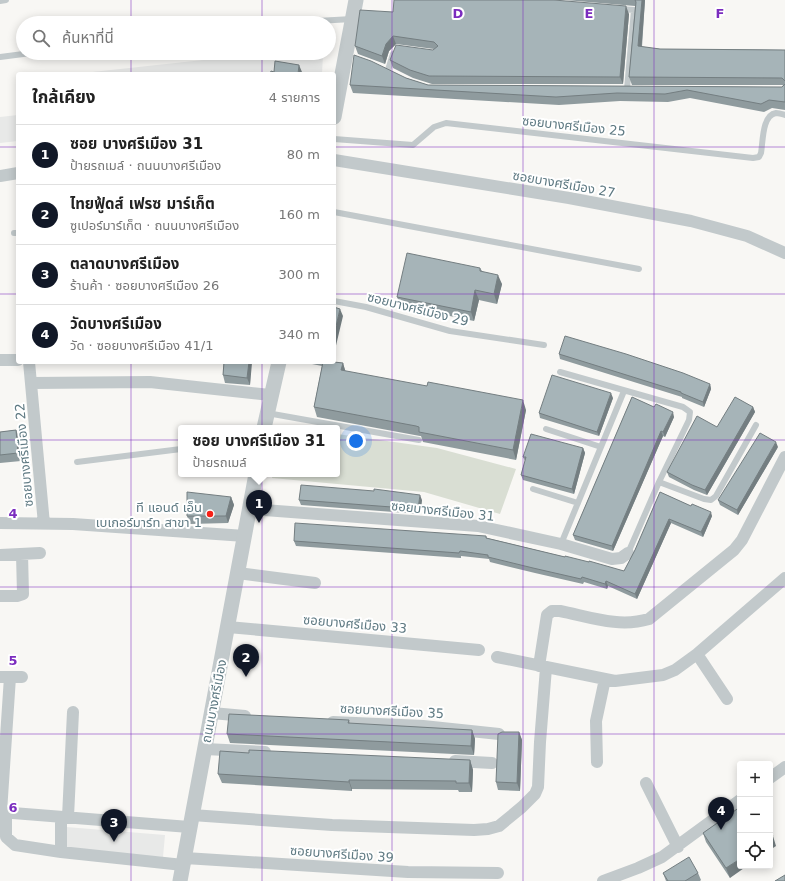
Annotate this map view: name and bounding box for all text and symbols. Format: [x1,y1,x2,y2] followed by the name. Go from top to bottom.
[453,6,464,21] text: D
[585,6,593,21] text: E
[716,6,724,21] text: F
[16,16,336,60] search box
[30,27,52,49] icon: search
[62,29,114,47] text: ค้นหาที่นี่
[32,87,95,107] text: ใกล้เคียง
[269,90,320,105] text: 4 รายการ
[522,113,626,139] street label: ซอยบางศรีเมือง 25
[70,135,203,153] text: ซอย บางศรีเมือง 31
[40,147,50,162] text: 1
[287,147,320,162] text: 80 m
[70,158,221,173] text: ป้ายรถเมล์ · ถนนบางศรีเมือง
[512,168,616,200] street label: ซอยบางศรีเมือง 27
[70,195,215,213] text: ไทยฟู้ดส์ เฟรซ มาร์เก็ต
[40,207,50,222] text: 2
[278,207,320,222] text: 160 m
[70,218,239,233] text: ซูเปอร์มาร์เก็ต · ถนนบางศรีเมือง
[70,255,179,273] text: ตลาดบางศรีเมือง
[40,267,50,282] text: 3
[278,267,320,282] text: 300 m
[70,278,219,293] text: ร้านค้า · ซอยบางศรีเมือง 26
[366,289,470,329] street label: ซอยบางศรีเมือง 29
[70,315,162,333] text: วัดบางศรีเมือง
[40,327,50,342] text: 4
[278,327,320,342] text: 340 m
[70,338,213,353] text: วัด · ซอยบางศรีเมือง 41/1
[12,403,36,507] street label: ซอยบางศรีเมือง 22
[178,425,340,477] popup
[346,431,366,451] your location
[192,432,326,450] text: ซอย บางศรีเมือง 31
[192,455,247,470] text: ป้ายรถเมล์
[246,490,272,523] pin: 1
[391,498,495,524] street label: ซอยบางศรีเมือง 31
[96,500,202,530] place label: ที แอนด์ เอ็น เบเกอร์มาร์ท สาขา 1
[8,506,18,521] text: 4
[205,509,215,519] marker: ที แอนด์ เอ็น เบเกอร์มาร์ท สาขา 1
[303,612,407,636] street label: ซอยบางศรีเมือง 33
[233,644,259,677] pin: 2
[8,653,18,668] text: 5
[199,658,229,744] street label: ถนนบางศรีเมือง
[340,701,444,721] street label: ซอยบางศรีเมือง 35
[737,761,773,869] map controls
[737,761,773,797] button: +
[708,797,734,830] pin: 4
[737,797,773,833] button: −
[8,800,18,815] text: 6
[101,809,127,842] pin: 3
[737,833,773,869] button: locate
[290,843,394,865] street label: ซอยบางศรีเมือง 39

